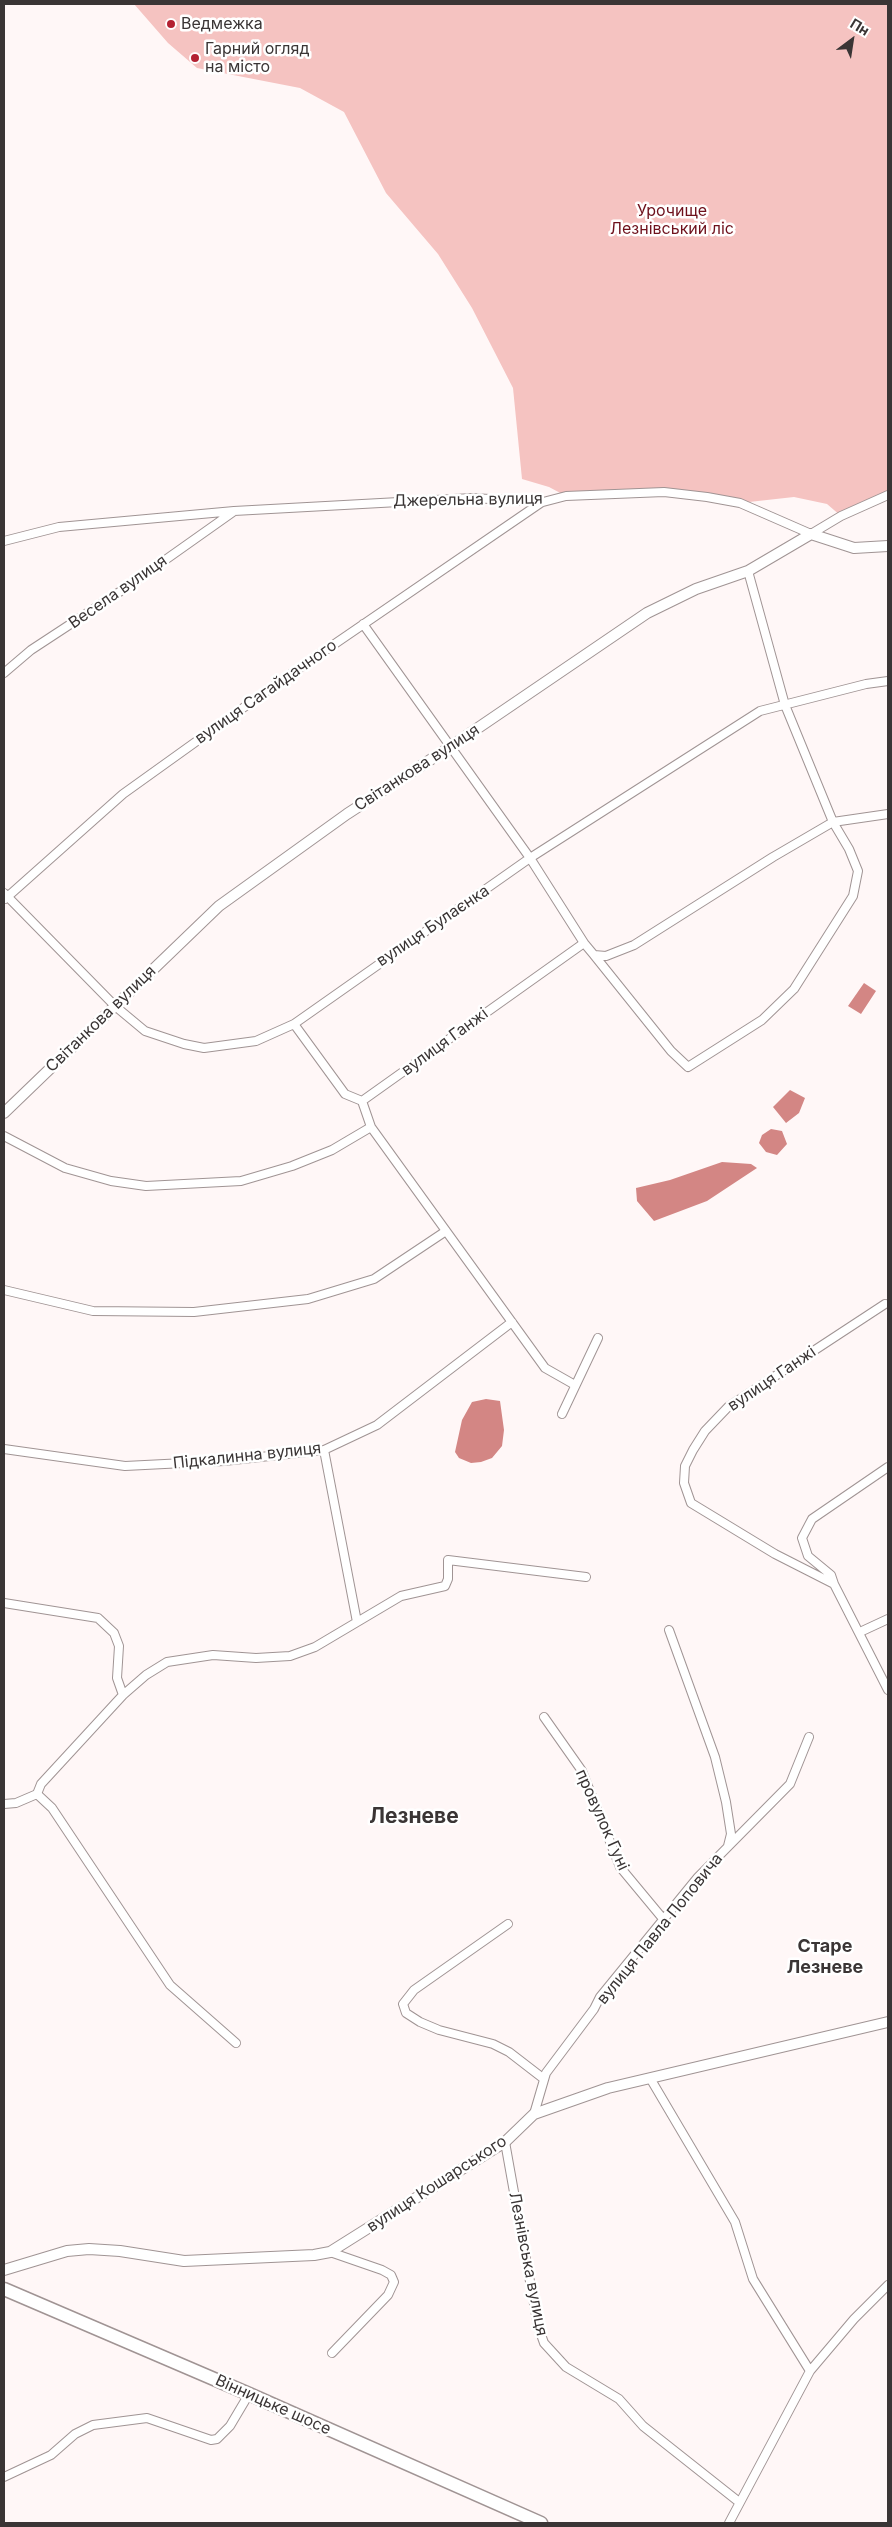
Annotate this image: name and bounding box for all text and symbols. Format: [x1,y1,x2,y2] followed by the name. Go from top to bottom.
[181,14,263,34] place label: Ведмежка
[847,14,873,39] text: Пн
[827,15,877,65] north arrow
[165,18,177,30] marker: Ведмежка
[205,39,309,77] place label: Гарний огляд на місто
[189,52,201,64] marker: Гарний огляд на місто
[610,201,734,239] park label: Урочище Лезнівський ліс
[393,489,543,511] street label: Джерельна вулиця
[65,551,171,633] street label: Весела вулиця
[191,636,341,748] street label: вулиця Сагайдачного
[351,720,483,816] street label: Світанкова вулиця
[373,881,493,971] street label: вулиця Булаєнка
[42,962,160,1076] street label: Світанкова вулиця
[398,1004,492,1080] street label: вулиця Ганжі
[724,1342,820,1416] street label: вулиця Ганжі
[172,1439,322,1473] street label: Підкалинна вулиця
[571,1766,633,1874] street label: провулок Гуні
[369,1804,459,1830] district label: Лезневе
[593,1850,727,2008] street label: вулиця Павла Поповича
[787,1936,863,1978] district label: Старе Лезневе
[363,2132,511,2236] street label: вулиця Кошарського
[505,2190,551,2338] street label: Лезнівська вулиця
[212,2371,334,2439] street label: Вінницьке шосе

